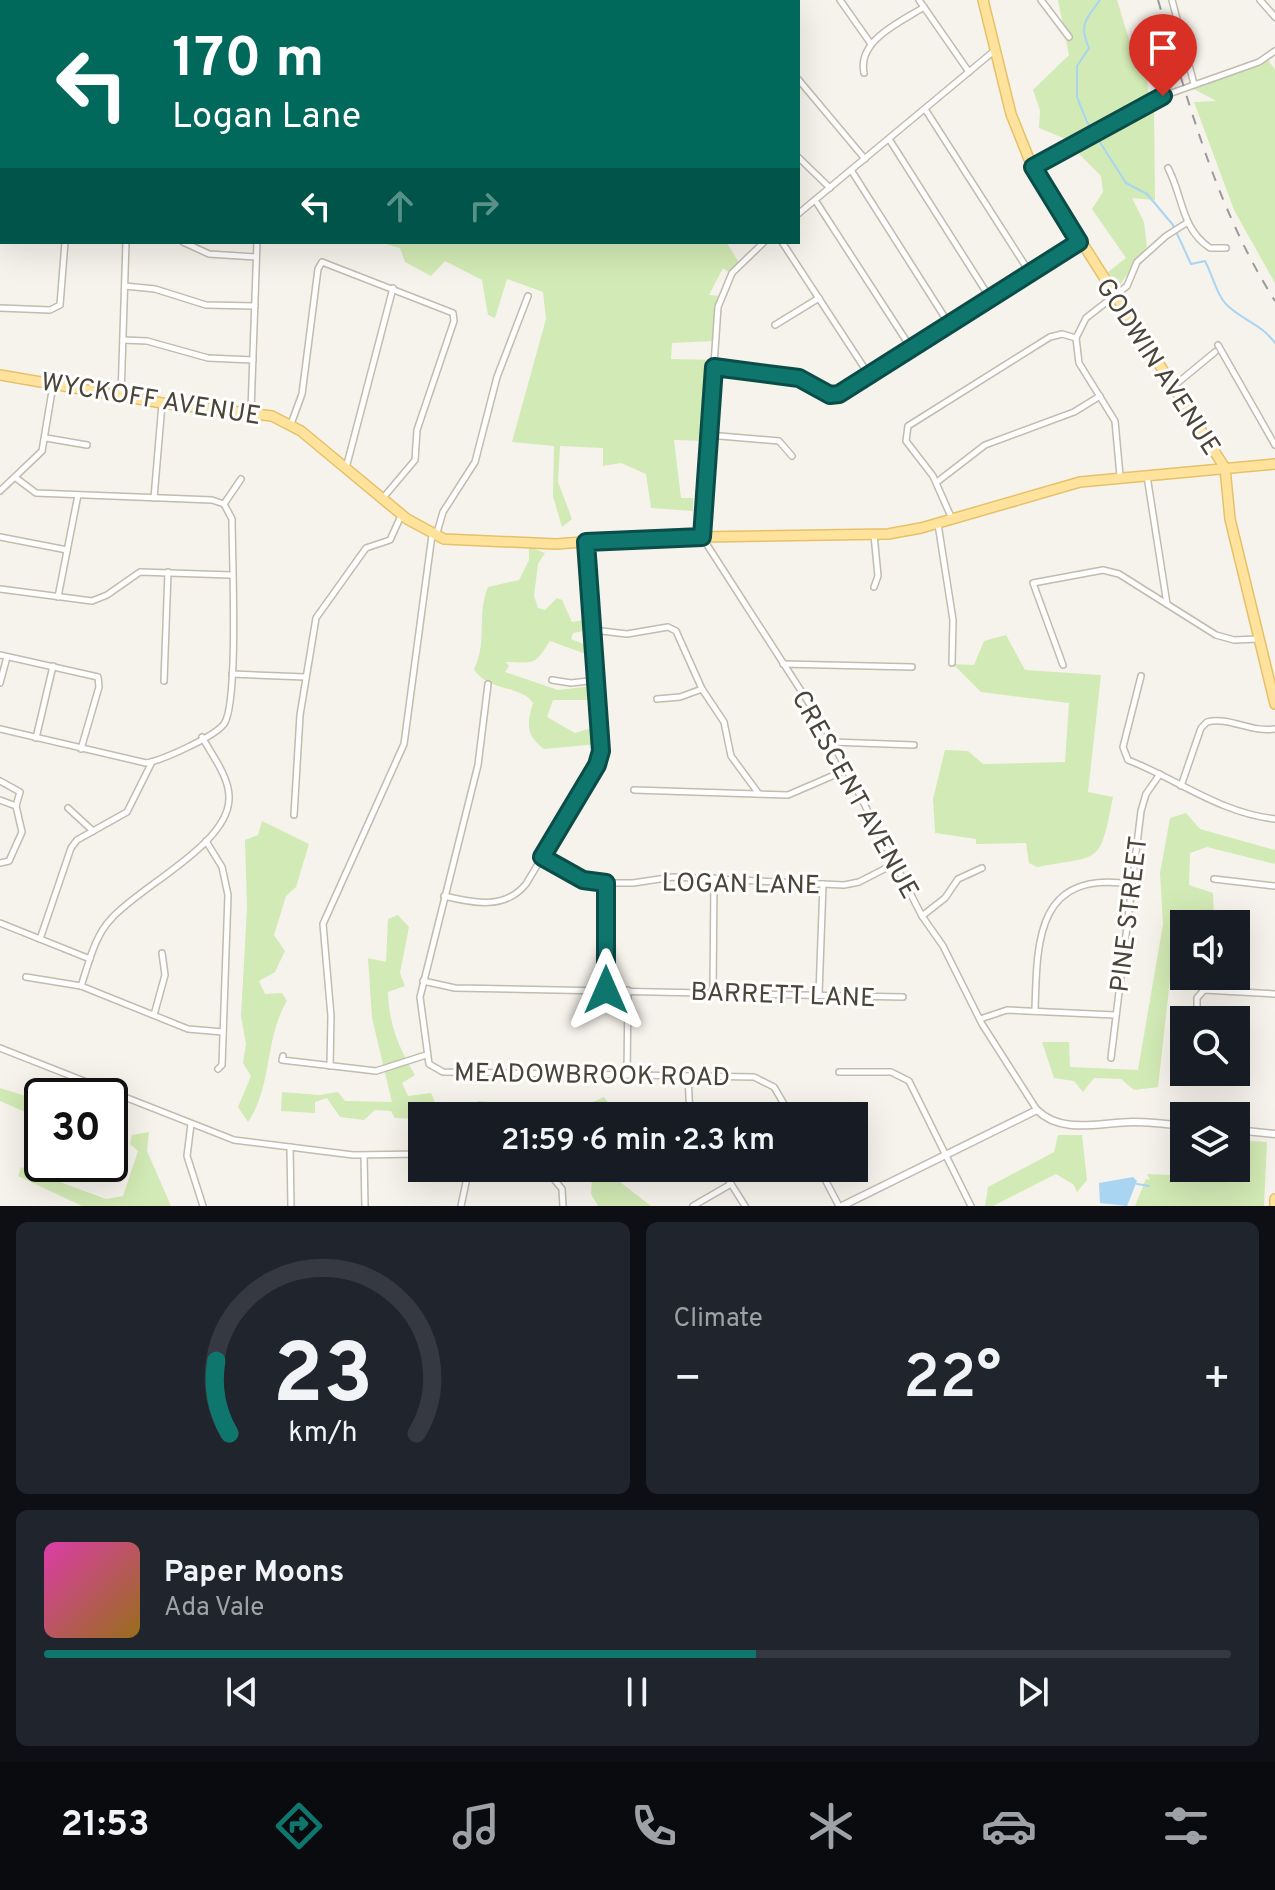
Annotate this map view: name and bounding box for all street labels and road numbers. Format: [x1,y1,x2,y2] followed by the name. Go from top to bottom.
[1087,272,1227,462] street label: GODWIN AVENUE
[38,367,263,434] street label: WYCKOFF AVENUE
[783,685,925,905] street label: CRESCENT AVENUE
[1105,834,1156,994] street label: PINE STREET
[661,868,821,903] street label: LOGAN LANE
[690,977,876,1016] street label: BARRETT LANE
[453,1058,730,1095] street label: MEADOWBROOK ROAD

